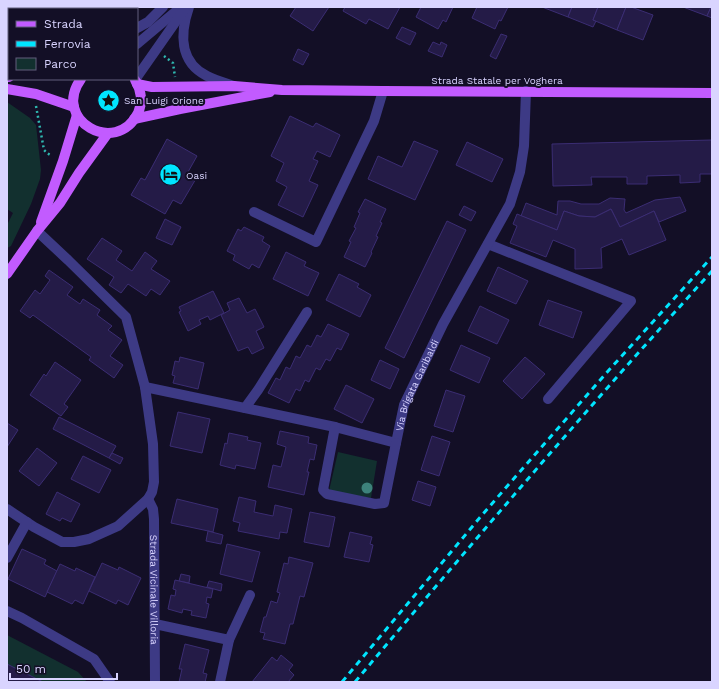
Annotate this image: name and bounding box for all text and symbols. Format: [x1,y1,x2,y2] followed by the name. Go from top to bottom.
[8,8,138,80] legend
[44,17,83,31] text: Strada
[44,37,91,51] text: Ferrovia
[44,57,77,71] text: Parco
[431,75,563,86] street label: Strada Statale per Voghera
[95,87,121,113] place icon: San Luigi Orione
[124,95,204,106] place label: San Luigi Orione
[157,162,183,188] hotel icon: Oasi
[186,170,207,181] place label: Oasi
[394,338,441,432] street label: Via Brigata Garibaldi
[148,535,160,645] street label: Strada Vicinale Villoria
[10,655,117,681] scale bar
[16,662,46,676] text: 50 m

